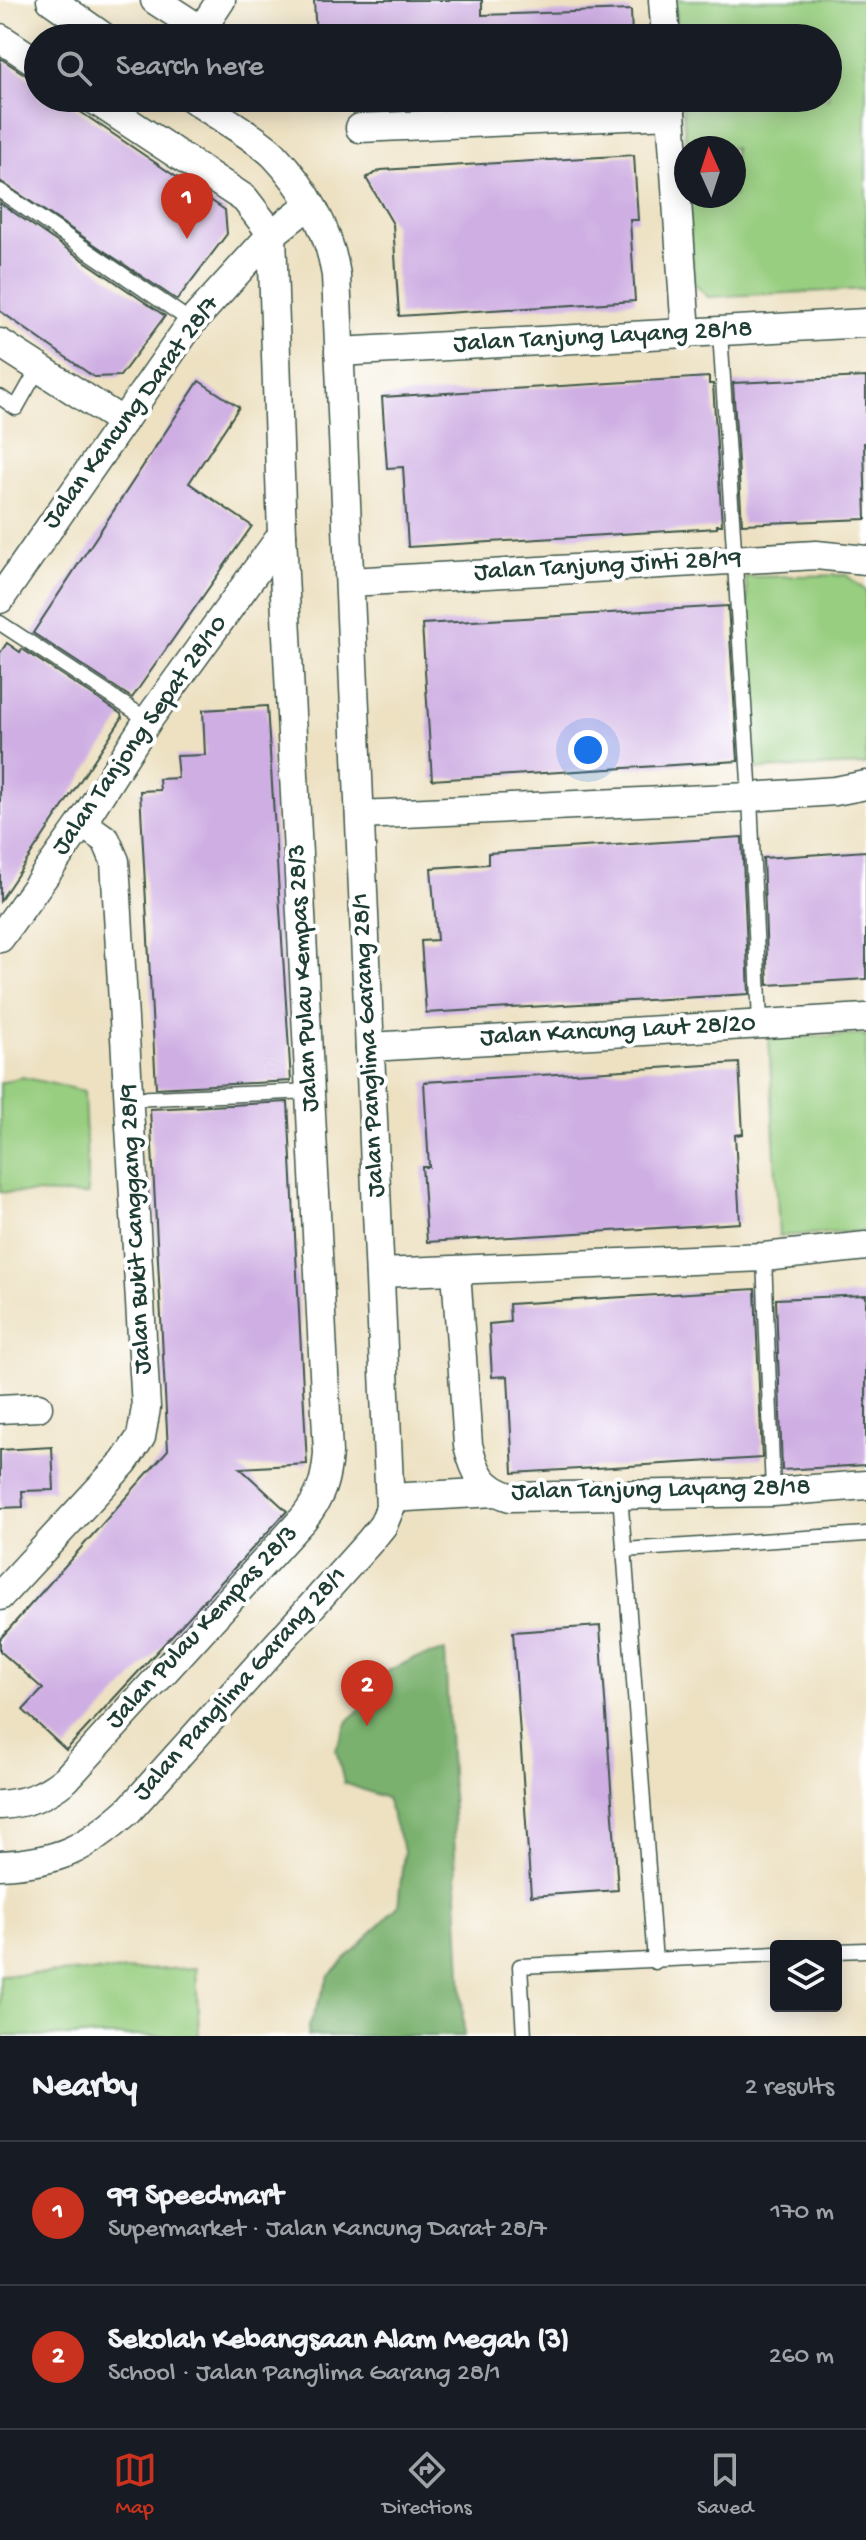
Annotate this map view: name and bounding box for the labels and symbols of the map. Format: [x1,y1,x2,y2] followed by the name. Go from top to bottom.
[674,136,746,208] north arrow
[161,173,213,239] pin: 1
[37,289,228,536] street label: Jalan Kancung Darat 28/7
[453,315,753,361] street label: Jalan Tanjung Layang 28/18
[474,545,742,589] street label: Jalan Tanjung Jinti 28/19
[46,610,236,862] street label: Jalan Tanjong Sepat 28/10
[568,730,608,770] your location
[283,843,327,1113] street label: Jalan Pulau Kempas 28/3
[347,892,393,1198] street label: Jalan Panglima Garang 28/1
[479,1009,757,1055] street label: Jalan Kancung Laut 28/20
[114,1083,160,1375] street label: Jalan Bukit Canggang 28/9
[511,1473,811,1509] street label: Jalan Tanjung Layang 28/18
[100,1519,306,1737] street label: Jalan Pulau Kempas 28/3
[128,1561,354,1809] street label: Jalan Panglima Garang 28/1
[341,1660,393,1726] pin: 2

